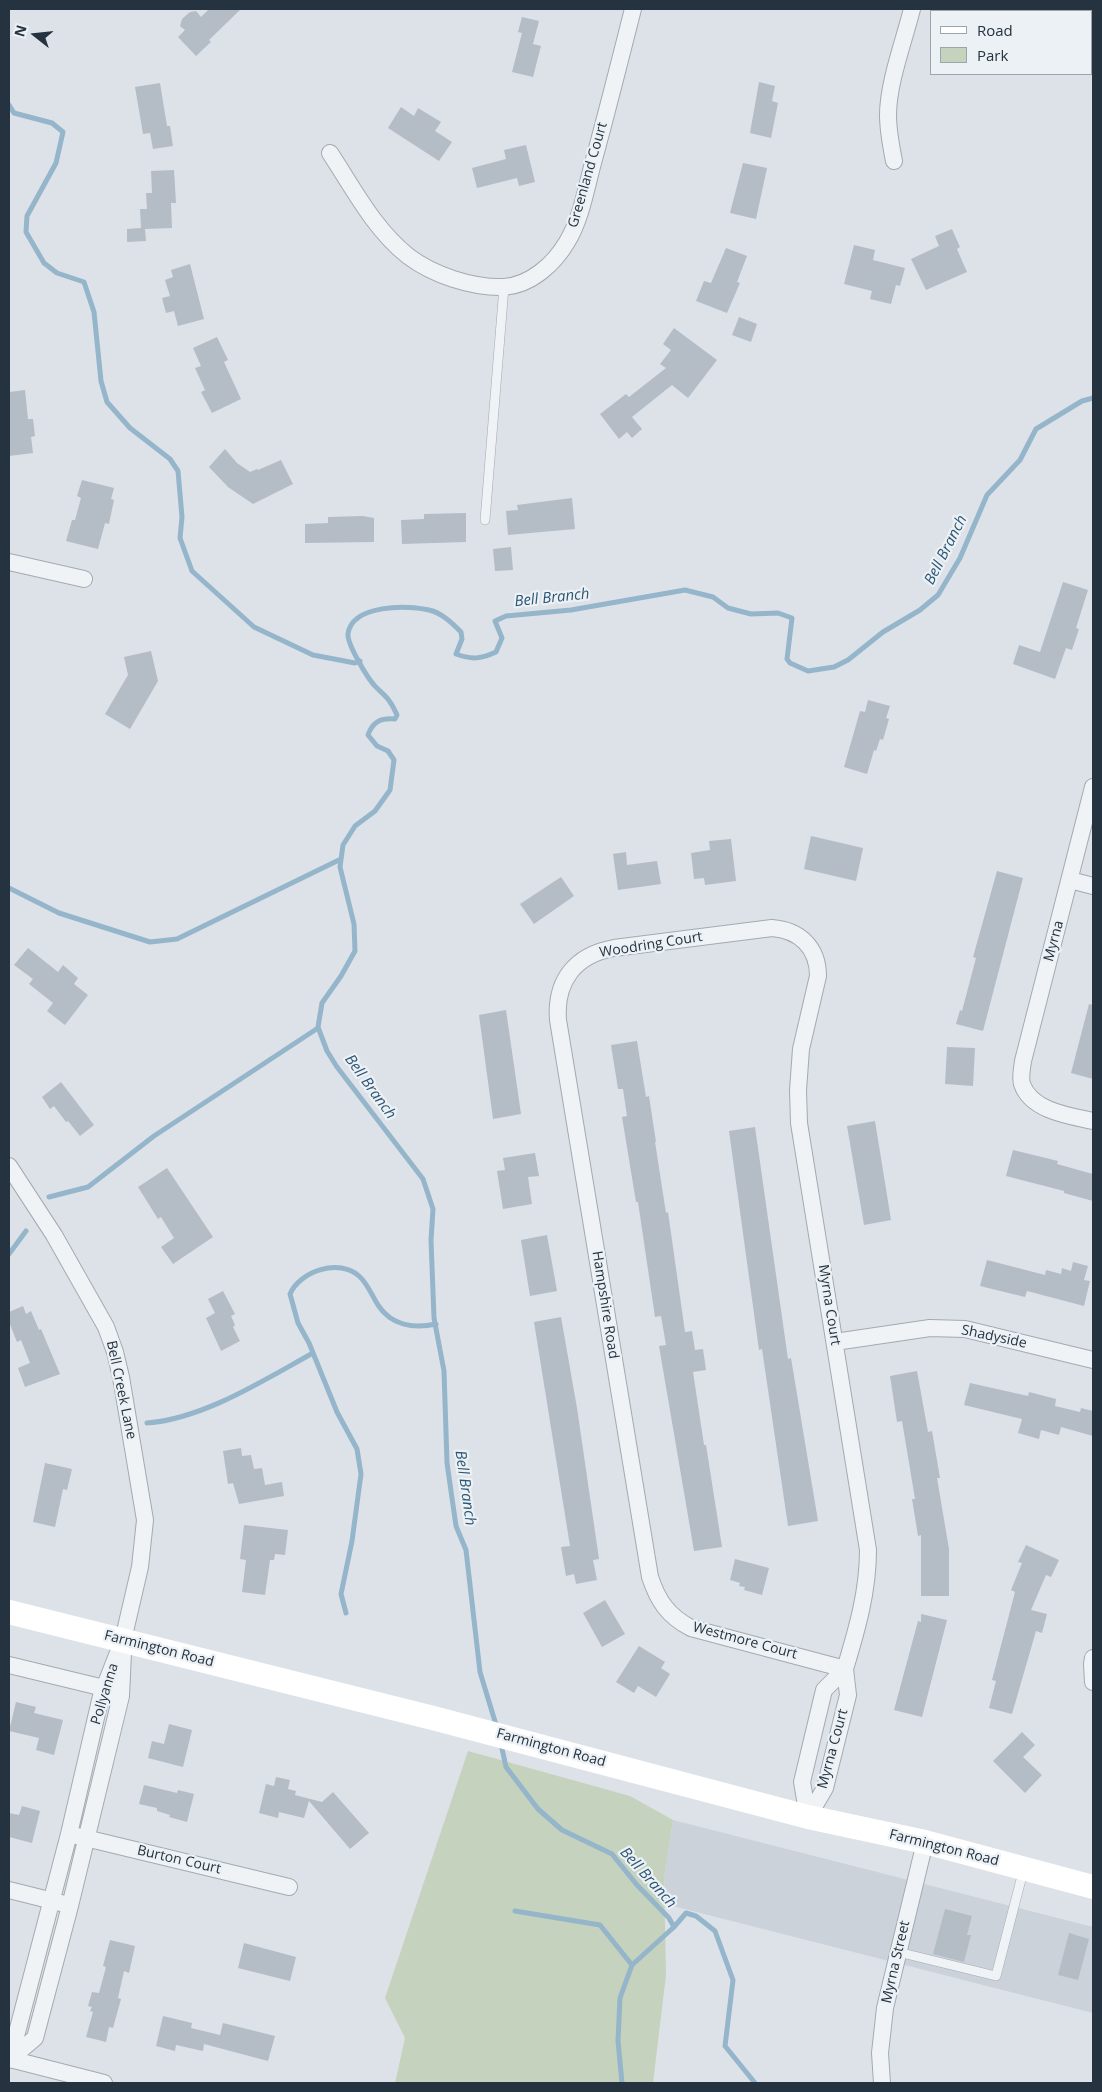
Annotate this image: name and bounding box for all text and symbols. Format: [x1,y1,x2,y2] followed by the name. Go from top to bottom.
[10,10,60,60] north arrow
[930,10,1092,75] legend
[977,20,1013,40] text: Road
[9,23,31,39] text: N
[977,45,1008,65] text: Park
[565,120,611,230] street label: Greenland Court
[921,512,971,588] water label: Bell Branch
[514,585,590,611] water label: Bell Branch
[1040,919,1068,963] street label: Myrna
[598,929,704,961] street label: Woodring Court
[341,1051,399,1123] water label: Bell Branch
[588,1250,622,1360] street label: Hampshire Road
[814,1263,844,1347] street label: Myrna Court
[960,1322,1028,1352] street label: Shadyside
[102,1339,140,1441] street label: Bell Creek Lane
[451,1449,479,1527] water label: Bell Branch
[691,1619,799,1663] street label: Westmore Court
[102,1627,216,1671] street label: Farmington Road
[88,1661,122,1727] street label: Pollyanna
[814,1707,852,1791] street label: Myrna Court
[495,1725,607,1771] street label: Farmington Road
[887,1826,1001,1870] street label: Farmington Road
[135,1842,223,1878] street label: Burton Court
[616,1844,680,1912] water label: Bell Branch
[878,1919,914,2005] street label: Myrna Street

